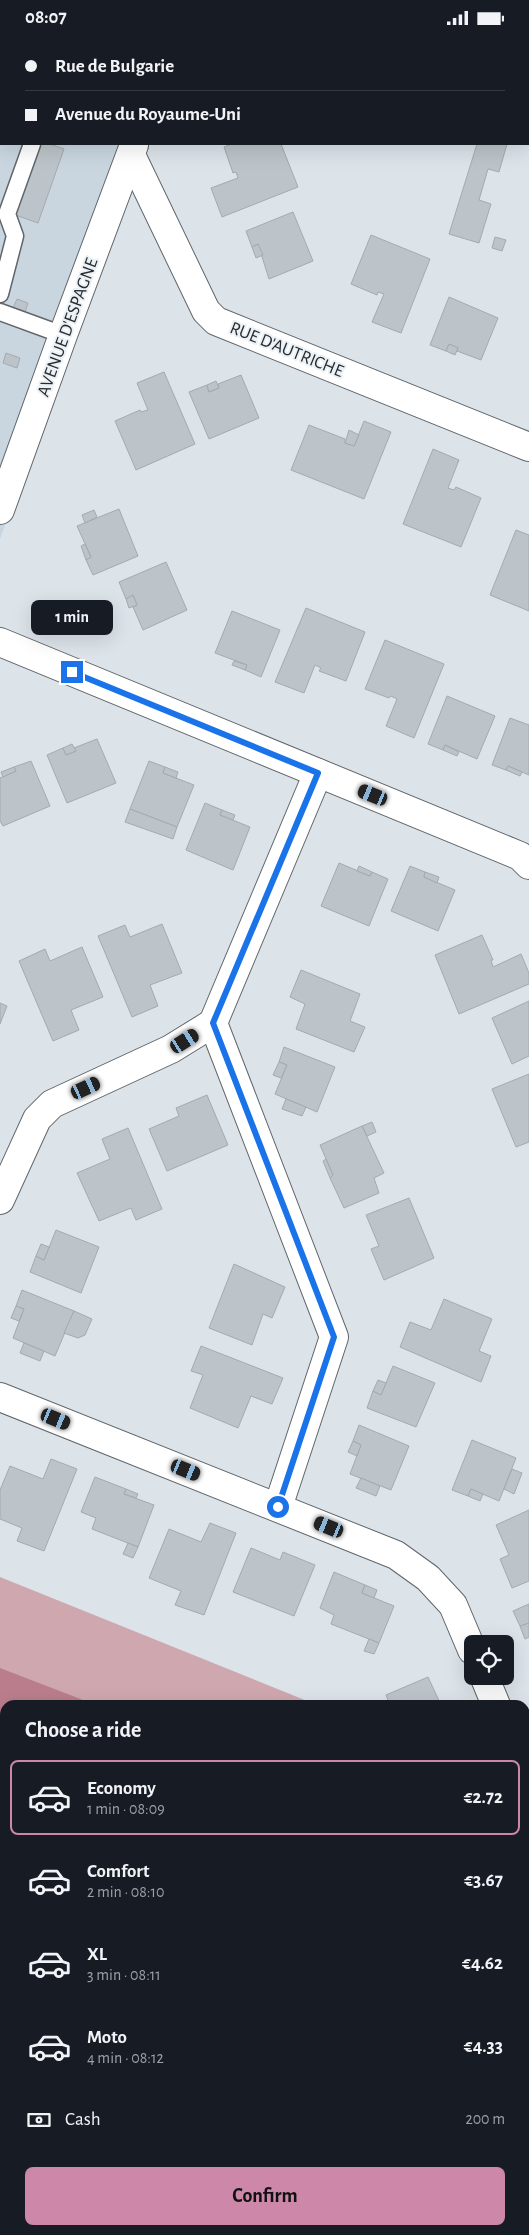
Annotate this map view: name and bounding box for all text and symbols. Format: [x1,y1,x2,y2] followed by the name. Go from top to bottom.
[25,8,67,27] text: 08:07
[55,57,174,76] text: Rue de Bulgarie
[55,105,241,124] text: Avenue du Royaume-Uni
[35,255,101,399] street label: AVENUE D'ESPAGNE
[227,319,346,381] street label: RUE D'AUTRICHE
[31,599,113,635] callout: 1 min
[55,609,89,625] text: 1 min
[61,661,83,683] route end
[356,782,389,808] car
[168,1027,201,1055] car
[69,1075,102,1101] car
[39,1406,72,1432] car
[169,1457,202,1483] car
[267,1496,289,1518] route start
[312,1514,345,1540] car
[464,1635,514,1685] map controls
[464,1635,514,1685] button: locate
[25,1719,141,1741] text: Choose a ride
[27,1775,72,1820] icon: car
[87,1779,156,1798] text: Economy
[464,1788,503,1807] text: €2.72
[87,1801,165,1817] text: 1 min · 08:09
[27,1858,72,1903] icon: car
[87,1862,149,1881] text: Comfort
[464,1871,503,1890] text: €3.67
[87,1884,164,1900] text: 2 min · 08:10
[27,1941,72,1986] icon: car
[87,1945,107,1964] text: XL
[462,1954,503,1973] text: €4.62
[87,1967,161,1983] text: 3 min · 08:11
[27,2024,72,2069] icon: car
[87,2028,127,2047] text: Moto
[464,2037,503,2056] text: €4.33
[87,2050,164,2066] text: 4 min · 08:12
[25,2106,53,2134] icon: cash
[65,2110,101,2129] text: Cash
[465,2111,505,2127] text: 200 m
[25,2167,505,2225] button: Confirm

